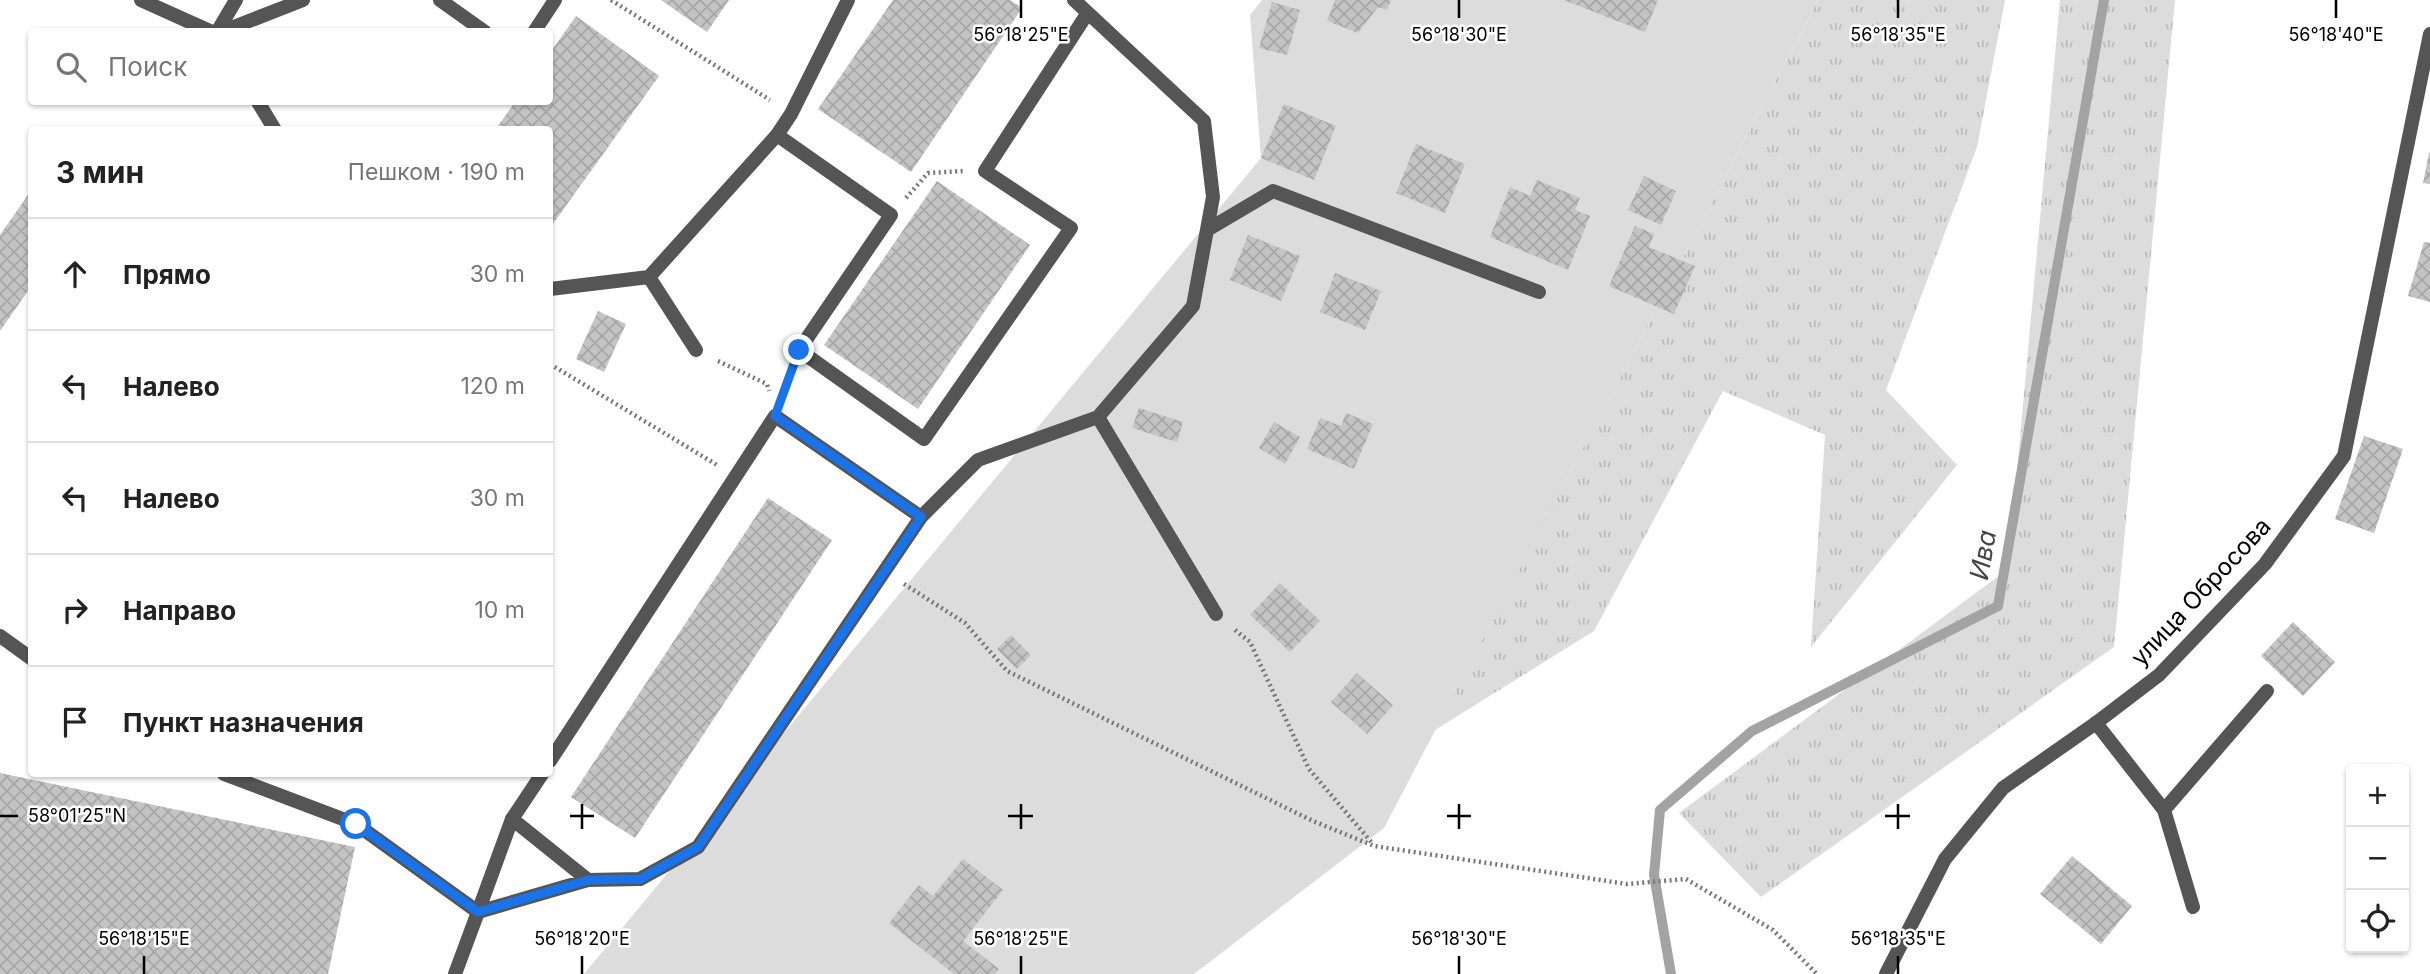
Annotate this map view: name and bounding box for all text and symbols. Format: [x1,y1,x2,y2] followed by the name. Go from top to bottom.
[973,24,1069,45] text: 56°18'25"E
[1411,24,1507,45] text: 56°18'30"E
[1850,24,1946,45] text: 56°18'35"E
[2288,24,2384,45] text: 56°18'40"E
[28,28,553,105] search box
[52,48,90,86] icon: search
[108,51,187,82] text: Поиск
[56,154,144,190] text: 3 мин
[348,158,525,186] text: Пешком · 190 m
[56,255,94,293] icon: ahead
[123,259,211,290] text: Прямо
[470,260,525,288] text: 30 m
[783,334,814,365] route end
[56,367,94,405] icon: left
[123,371,220,402] text: Налево
[460,372,525,400] text: 120 m
[56,479,94,517] icon: left
[123,483,220,514] text: Налево
[470,484,525,512] text: 30 m
[2125,512,2277,672] street label: улица Обросова
[1963,527,2002,582] water label: Ива
[56,591,94,629] icon: right
[123,595,236,626] text: Направо
[475,596,525,624] text: 10 m
[56,703,94,741] icon: arrive
[123,707,364,738] text: Пункт назначения
[2346,764,2409,953] map controls
[2346,764,2409,827] button: +
[28,805,126,826] text: 58°01'25"N
[340,808,371,839] route start
[2346,827,2409,890] button: −
[2346,890,2409,953] button: locate
[98,928,190,949] text: 56°18'15"E
[534,928,630,949] text: 56°18'20"E
[973,928,1069,949] text: 56°18'25"E
[1411,928,1507,949] text: 56°18'30"E
[1850,928,1946,949] text: 56°18'35"E

